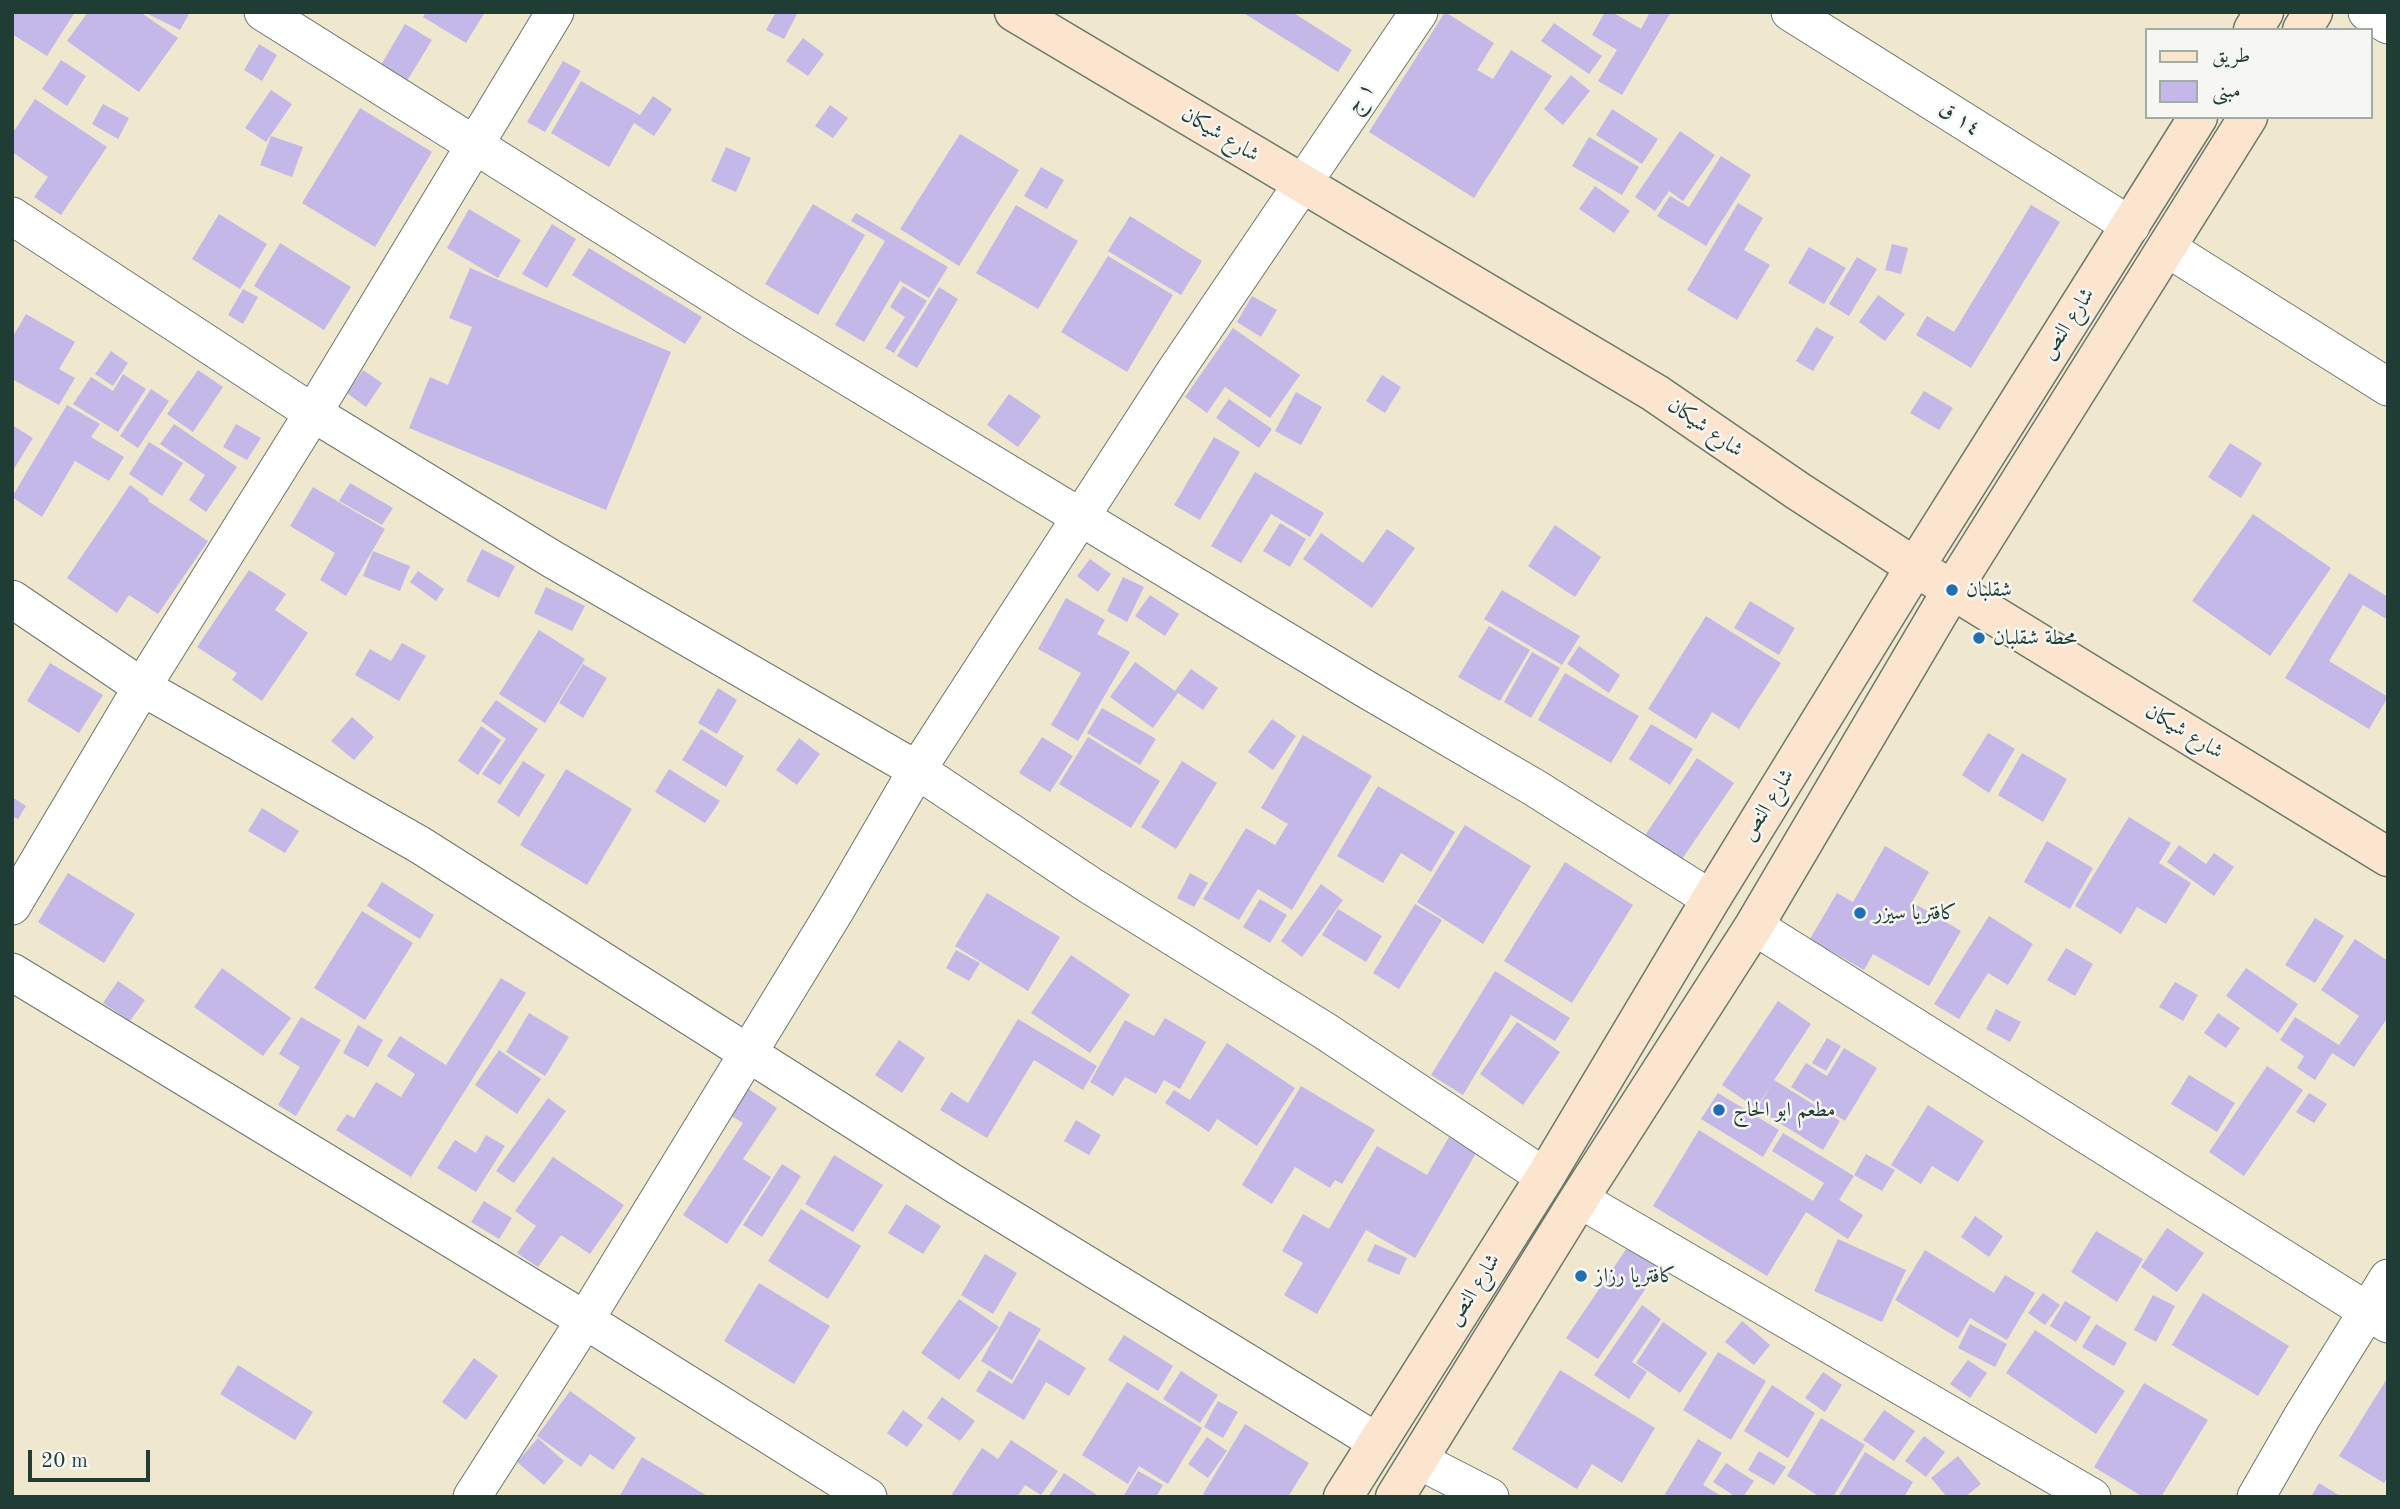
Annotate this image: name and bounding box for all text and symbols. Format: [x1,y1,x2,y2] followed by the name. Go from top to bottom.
[2144,28,2372,119] legend
[2212,46,2250,67] text: طريق
[1340,78,1380,118] street label: ١ ج
[2212,81,2241,102] text: مبنى
[1934,96,1986,142] street label: ١٤ ق
[1176,102,1264,168] street label: شارع شيكان
[2036,283,2100,365] street label: شارع النص
[1662,393,1748,463] street label: شارع شيكان
[1966,577,2012,603] place label: شقلبان
[1944,582,1960,598] marker: شقلبان
[1993,625,2077,651] place label: محطة شقلبان
[1971,630,1987,646] marker: محطة شقلبان
[2140,699,2228,765] street label: شارع شيكان
[1736,764,1800,846] street label: شارع النص
[1874,900,1957,926] place label: كافتريا سيزر
[1852,905,1868,921] marker: كافتريا سيزر
[1733,1097,1835,1123] place label: مطعم ابو الحاج
[1711,1102,1727,1118] marker: مطعم ابو الحاج
[1442,1249,1506,1331] street label: شارع النص
[1595,1263,1676,1289] place label: كافتريا رزاز
[1573,1268,1589,1284] marker: كافتريا رزاز
[32,1436,154,1480] scale bar
[41,1451,88,1472] text: 20 m

